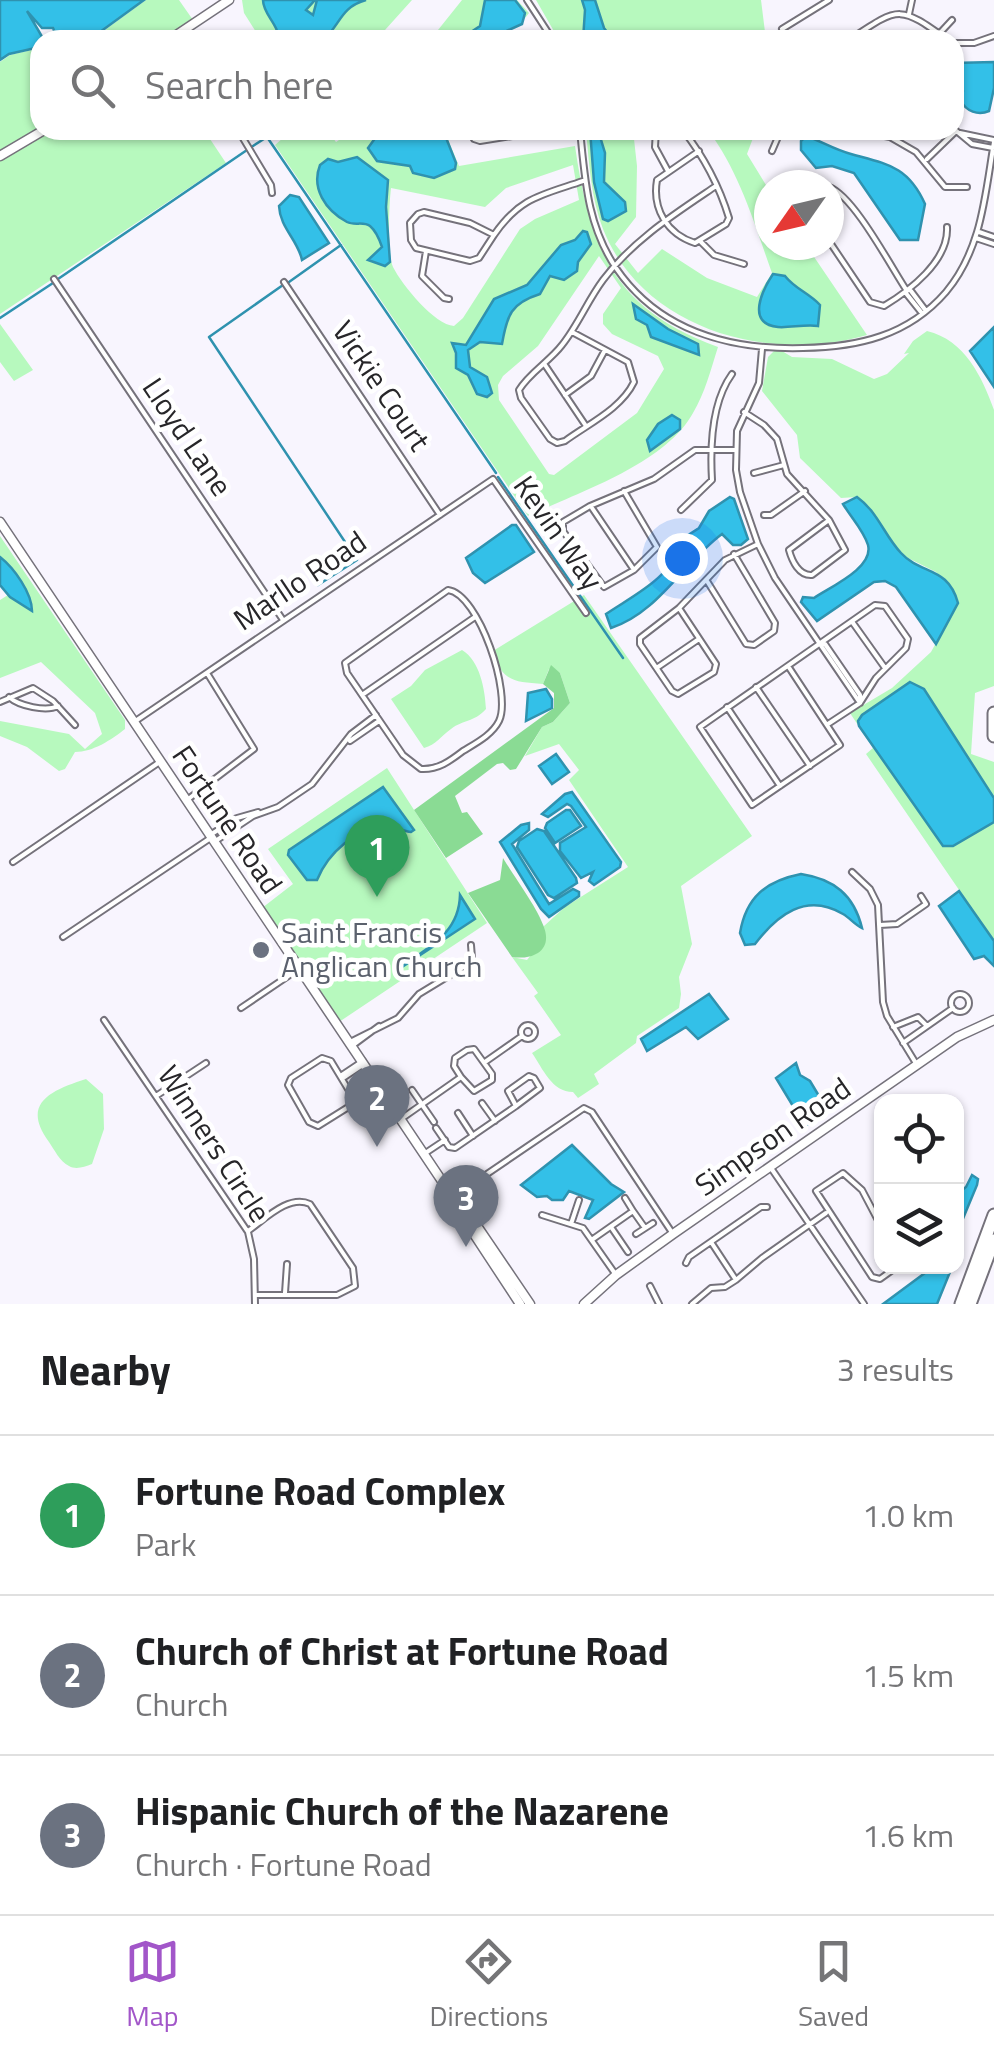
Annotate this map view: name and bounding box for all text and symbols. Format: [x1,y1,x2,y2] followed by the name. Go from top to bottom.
[30,30,964,140] search box
[145,56,333,114] text: Search here
[65,58,120,113] icon: search
[754,170,844,260] north arrow
[321,311,443,460] street label: Vickie Court
[131,368,244,505] street label: Lloyd Lane
[502,466,615,599] street label: Kevin Way
[224,519,375,642] street label: Marllo Road
[657,533,708,584] your location
[161,736,295,903] street label: Fortune Road
[344,814,410,897] pin: 1
[281,909,482,989] place label: Saint Francis Anglican Church
[250,939,272,961] marker: Saint Francis Anglican Church
[147,1056,283,1231] street label: Winners Circle
[344,1064,410,1147] pin: 2
[685,1065,860,1207] street label: Simpson Road
[874,1094,964,1274] map controls
[874,1094,964,1184] button: locate
[434,1164,498,1247] pin: 3
[874,1184,964,1274] button: layers
[40,1337,171,1401] text: Nearby
[837,1345,954,1393] text: 3 results
[135,1462,505,1520] text: Fortune Road Complex
[64,1491,81,1539] text: 1
[862,1491,954,1539] text: 1.0 km
[135,1520,196,1568] text: Park
[135,1622,669,1680] text: Church of Christ at Fortune Road
[64,1651,81,1699] text: 2
[862,1651,954,1699] text: 1.5 km
[135,1680,228,1728] text: Church
[135,1782,669,1840] text: Hispanic Church of the Nazarene
[64,1811,81,1859] text: 3
[862,1811,954,1859] text: 1.6 km
[135,1840,432,1888] text: Church · Fortune Road
[125,1934,180,2037] tab: Map
[430,1934,548,2037] tab: Directions
[798,1934,869,2037] tab: Saved

